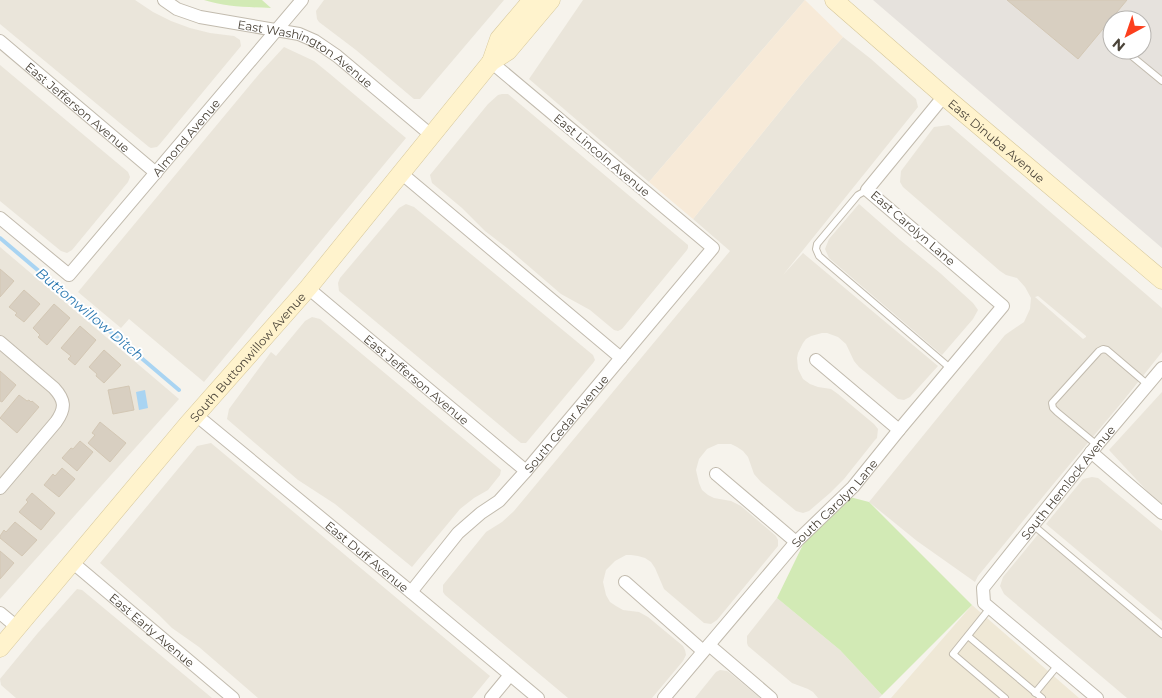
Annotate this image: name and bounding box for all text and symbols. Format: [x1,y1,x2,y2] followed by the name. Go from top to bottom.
[1102,10,1152,60] north arrow
[236,16,376,91] street label: East Washington Avenue
[1109,34,1129,55] text: N
[23,58,133,155] street label: East Jefferson Avenue
[149,95,223,179] street label: Almond Avenue
[945,95,1048,186] street label: East Dinuba Avenue
[551,110,653,200] street label: East Lincoln Avenue
[868,187,958,269] street label: East Carolyn Lane
[32,264,148,364] water label: Buttonwillow Ditch
[186,289,308,425] street label: South Buttonwillow Avenue
[361,331,472,428] street label: East Jefferson Avenue
[521,371,611,475] street label: South Cedar Avenue
[1017,422,1118,542] street label: South Hemlock Avenue
[788,456,880,550] street label: South Carolyn Lane
[323,517,412,595] street label: East Duff Avenue
[107,590,198,670] street label: East Early Avenue

